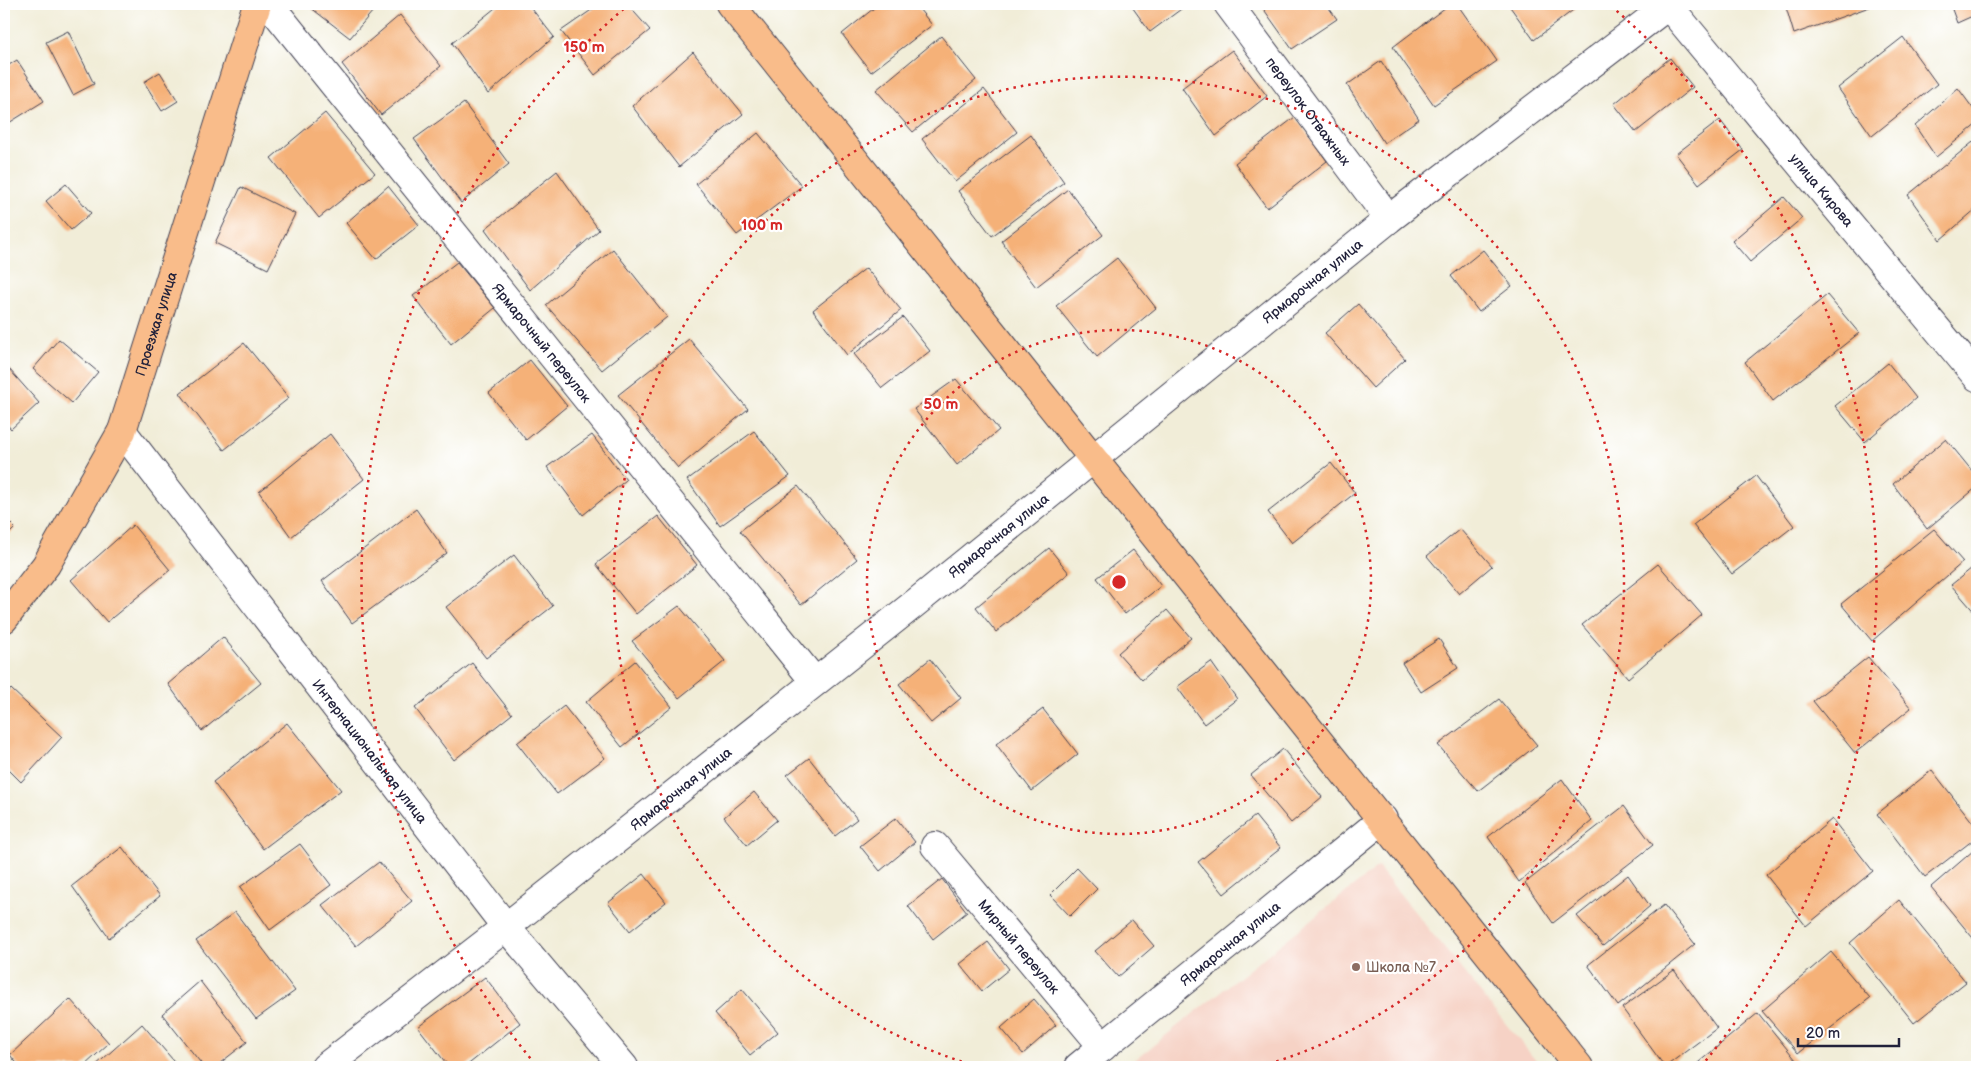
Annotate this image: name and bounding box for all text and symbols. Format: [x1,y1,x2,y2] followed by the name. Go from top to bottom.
[563,38,605,57] text: 150 m
[1262,54,1354,170] street label: переулок Отважных
[1786,150,1857,231] street label: улица Кирова
[741,216,783,235] text: 100 m
[1259,235,1367,327] street label: Ярмарочная улица
[132,269,181,378] street label: Проезжая улица
[488,280,595,407] street label: Ярмарочный переулок
[924,395,959,414] text: 50 m
[945,490,1053,582] street label: Ярмарочная улица
[1110,573,1128,591] centre of rings
[308,676,431,828] street label: Интернациональная улица
[627,743,736,834] street label: Ярмарочная улица
[974,896,1063,998] street label: Мирный переулок
[1177,897,1285,990] street label: Ярмарочная улица
[1366,959,1436,976] place label: Школа №7
[1350,961,1362,973] marker: Школа №7
[1798,1016,1900,1048] scale bar
[1806,1024,1840,1043] text: 20 m

